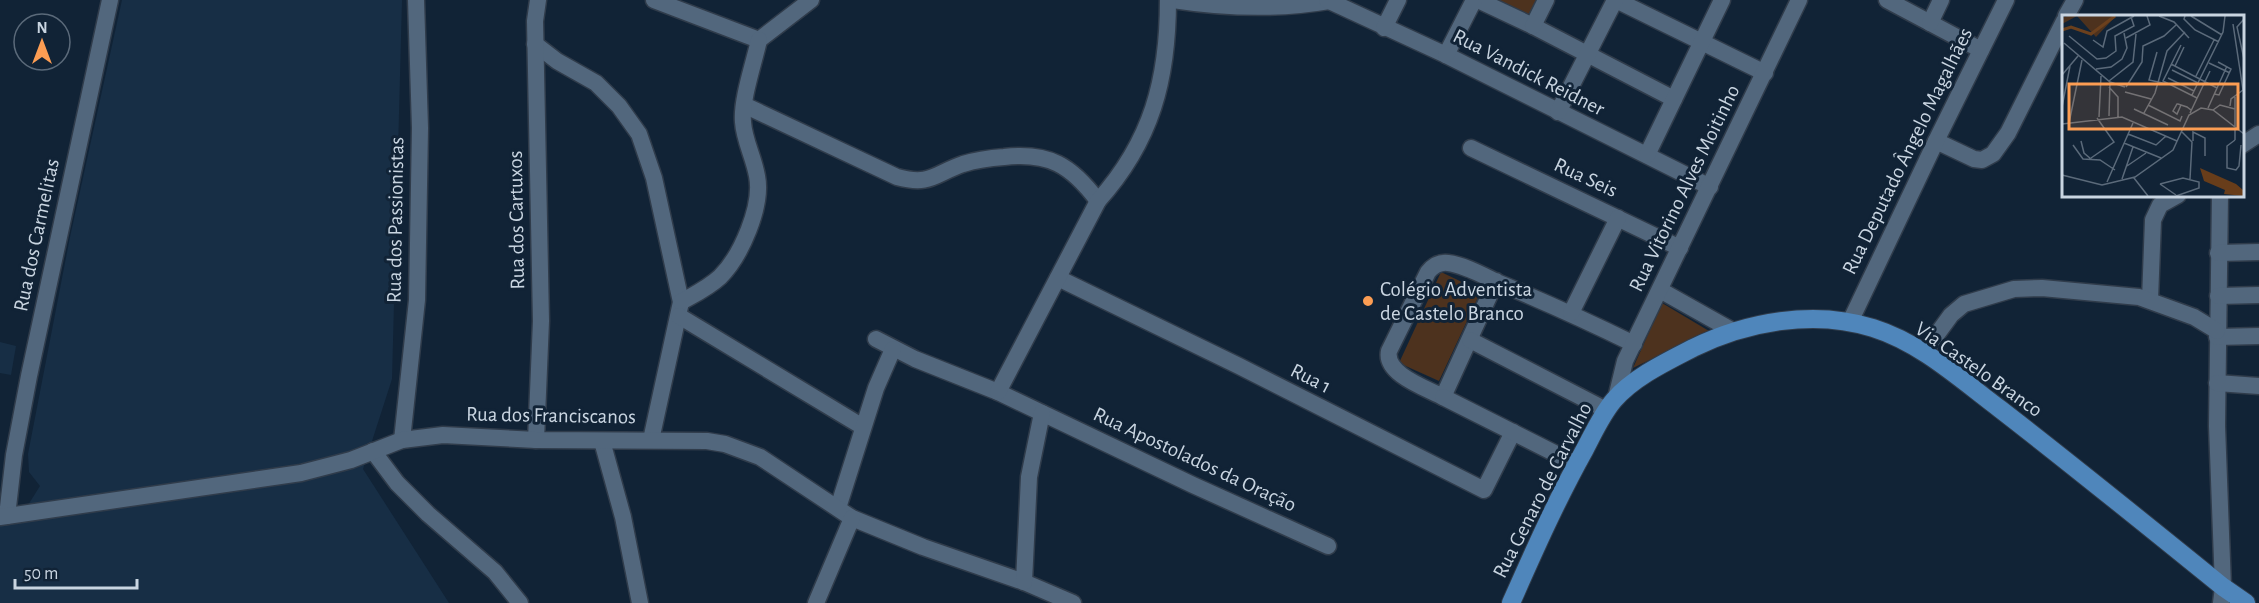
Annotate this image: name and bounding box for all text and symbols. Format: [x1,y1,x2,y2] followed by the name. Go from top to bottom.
[12,12,72,72] north arrow
[2062,15,2244,196] inset map
[36,20,48,36] text: N
[1837,24,1976,278] street label: Rua Deputado Ângelo Magalhães
[1450,25,1608,120] street label: Rua Vandick Reidner
[1625,81,1744,295] street label: Rua Vitorino Alves Moitinho
[384,137,407,303] street label: Rua dos Passionistas
[505,150,528,290] street label: Rua dos Cartuxos
[1551,154,1621,201] street label: Rua Seis
[10,157,63,313] street label: Rua dos Carmelitas
[1380,279,1533,324] place label: Colégio Adventista de Castelo Branco
[1361,294,1375,308] marker: Colégio Adventista de Castelo Branco
[1911,318,2046,421] street label: Via Castelo Branco
[1287,359,1334,397] street label: Rua 1
[1489,399,1596,581] street label: Rua Genaro de Carvalho
[1090,403,1299,516] street label: Rua Apostolados da Oração
[466,404,636,427] street label: Rua dos Franciscanos
[15,552,136,590] scale bar
[24,565,58,583] text: 50 m

